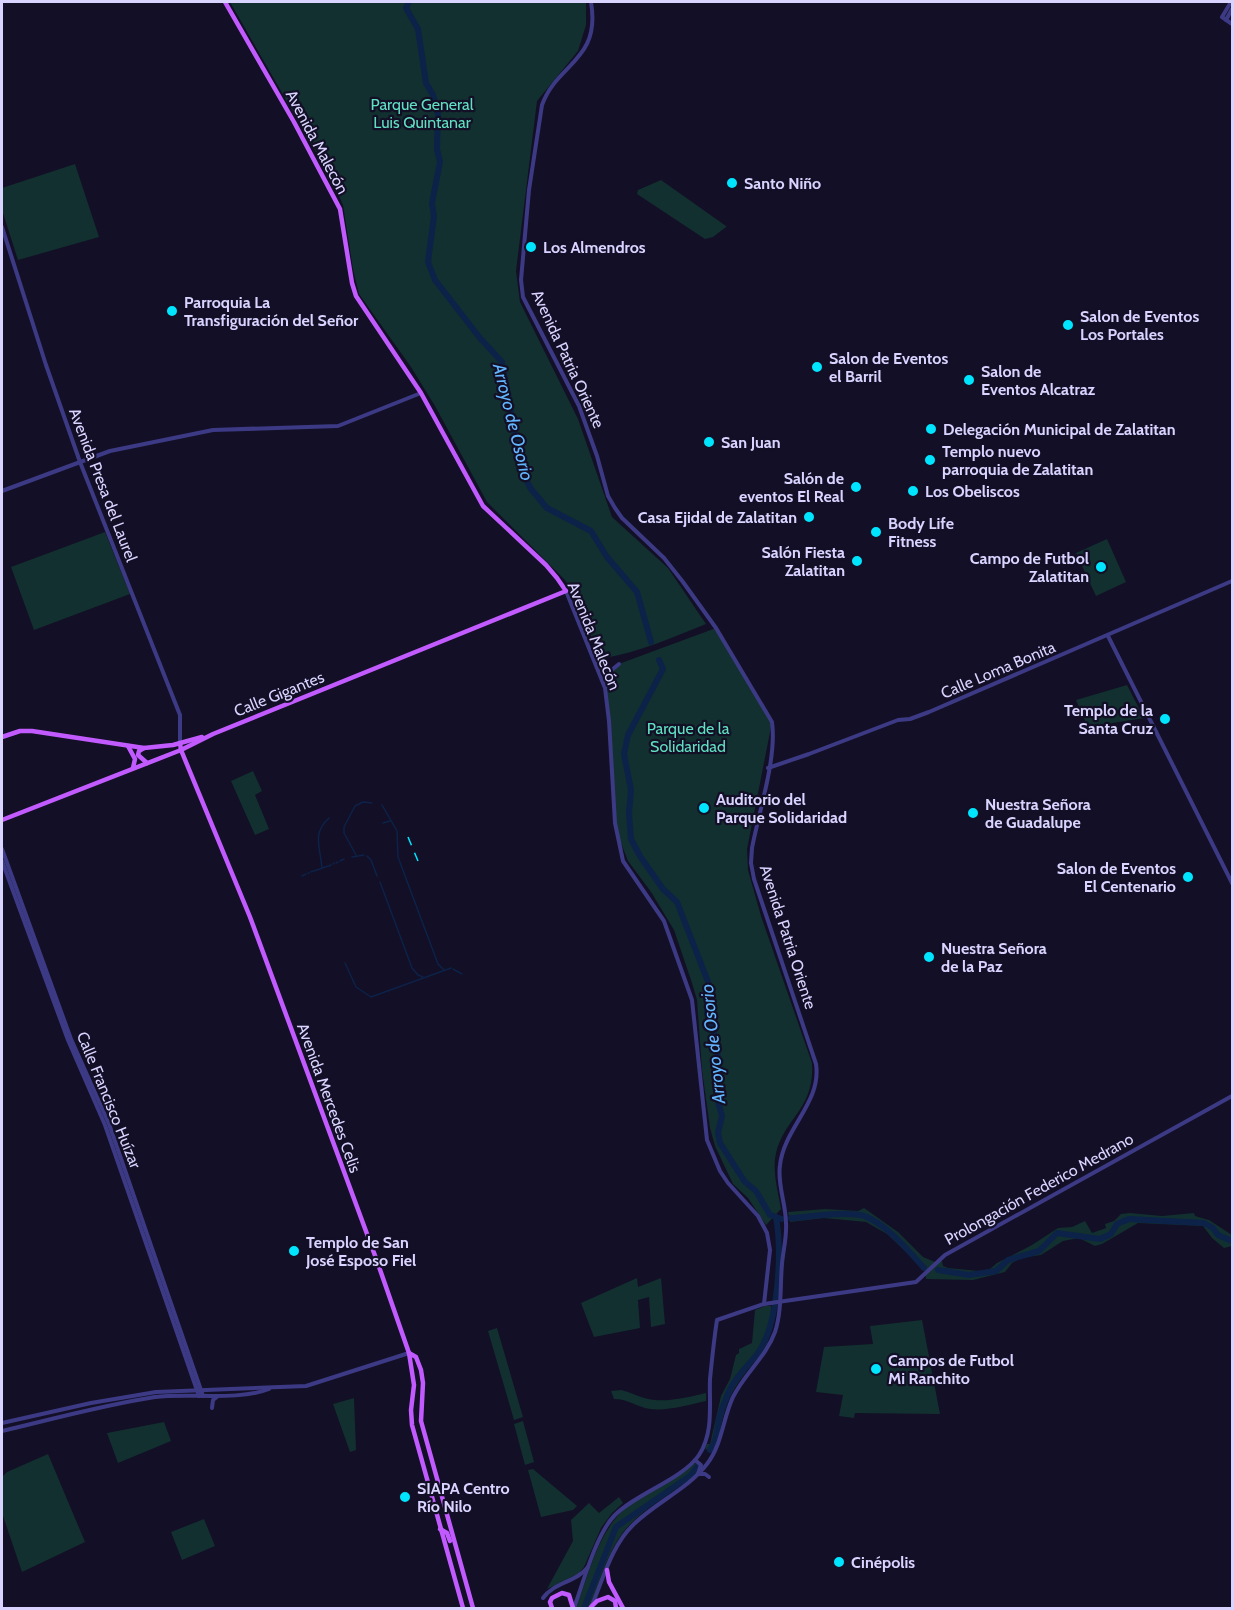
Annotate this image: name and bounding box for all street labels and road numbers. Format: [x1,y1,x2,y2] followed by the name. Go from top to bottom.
[282,87,352,197] street label: Avenida Malecón
[528,287,608,431] street label: Avenida Patria Oriente
[65,405,141,565] street label: Avenida Presa del Laurel
[564,579,624,693] street label: Avenida Malecón
[938,637,1058,703] street label: Calle Loma Bonita
[231,667,327,721] street label: Calle Gigantes
[756,863,820,1011] street label: Avenida Patria Oriente
[293,1021,365,1176] street label: Avenida Mercedes Celis
[73,1029,146,1172] street label: Calle Francisco Huízar
[941,1129,1137,1249] street label: Prolongación Federico Medrano

